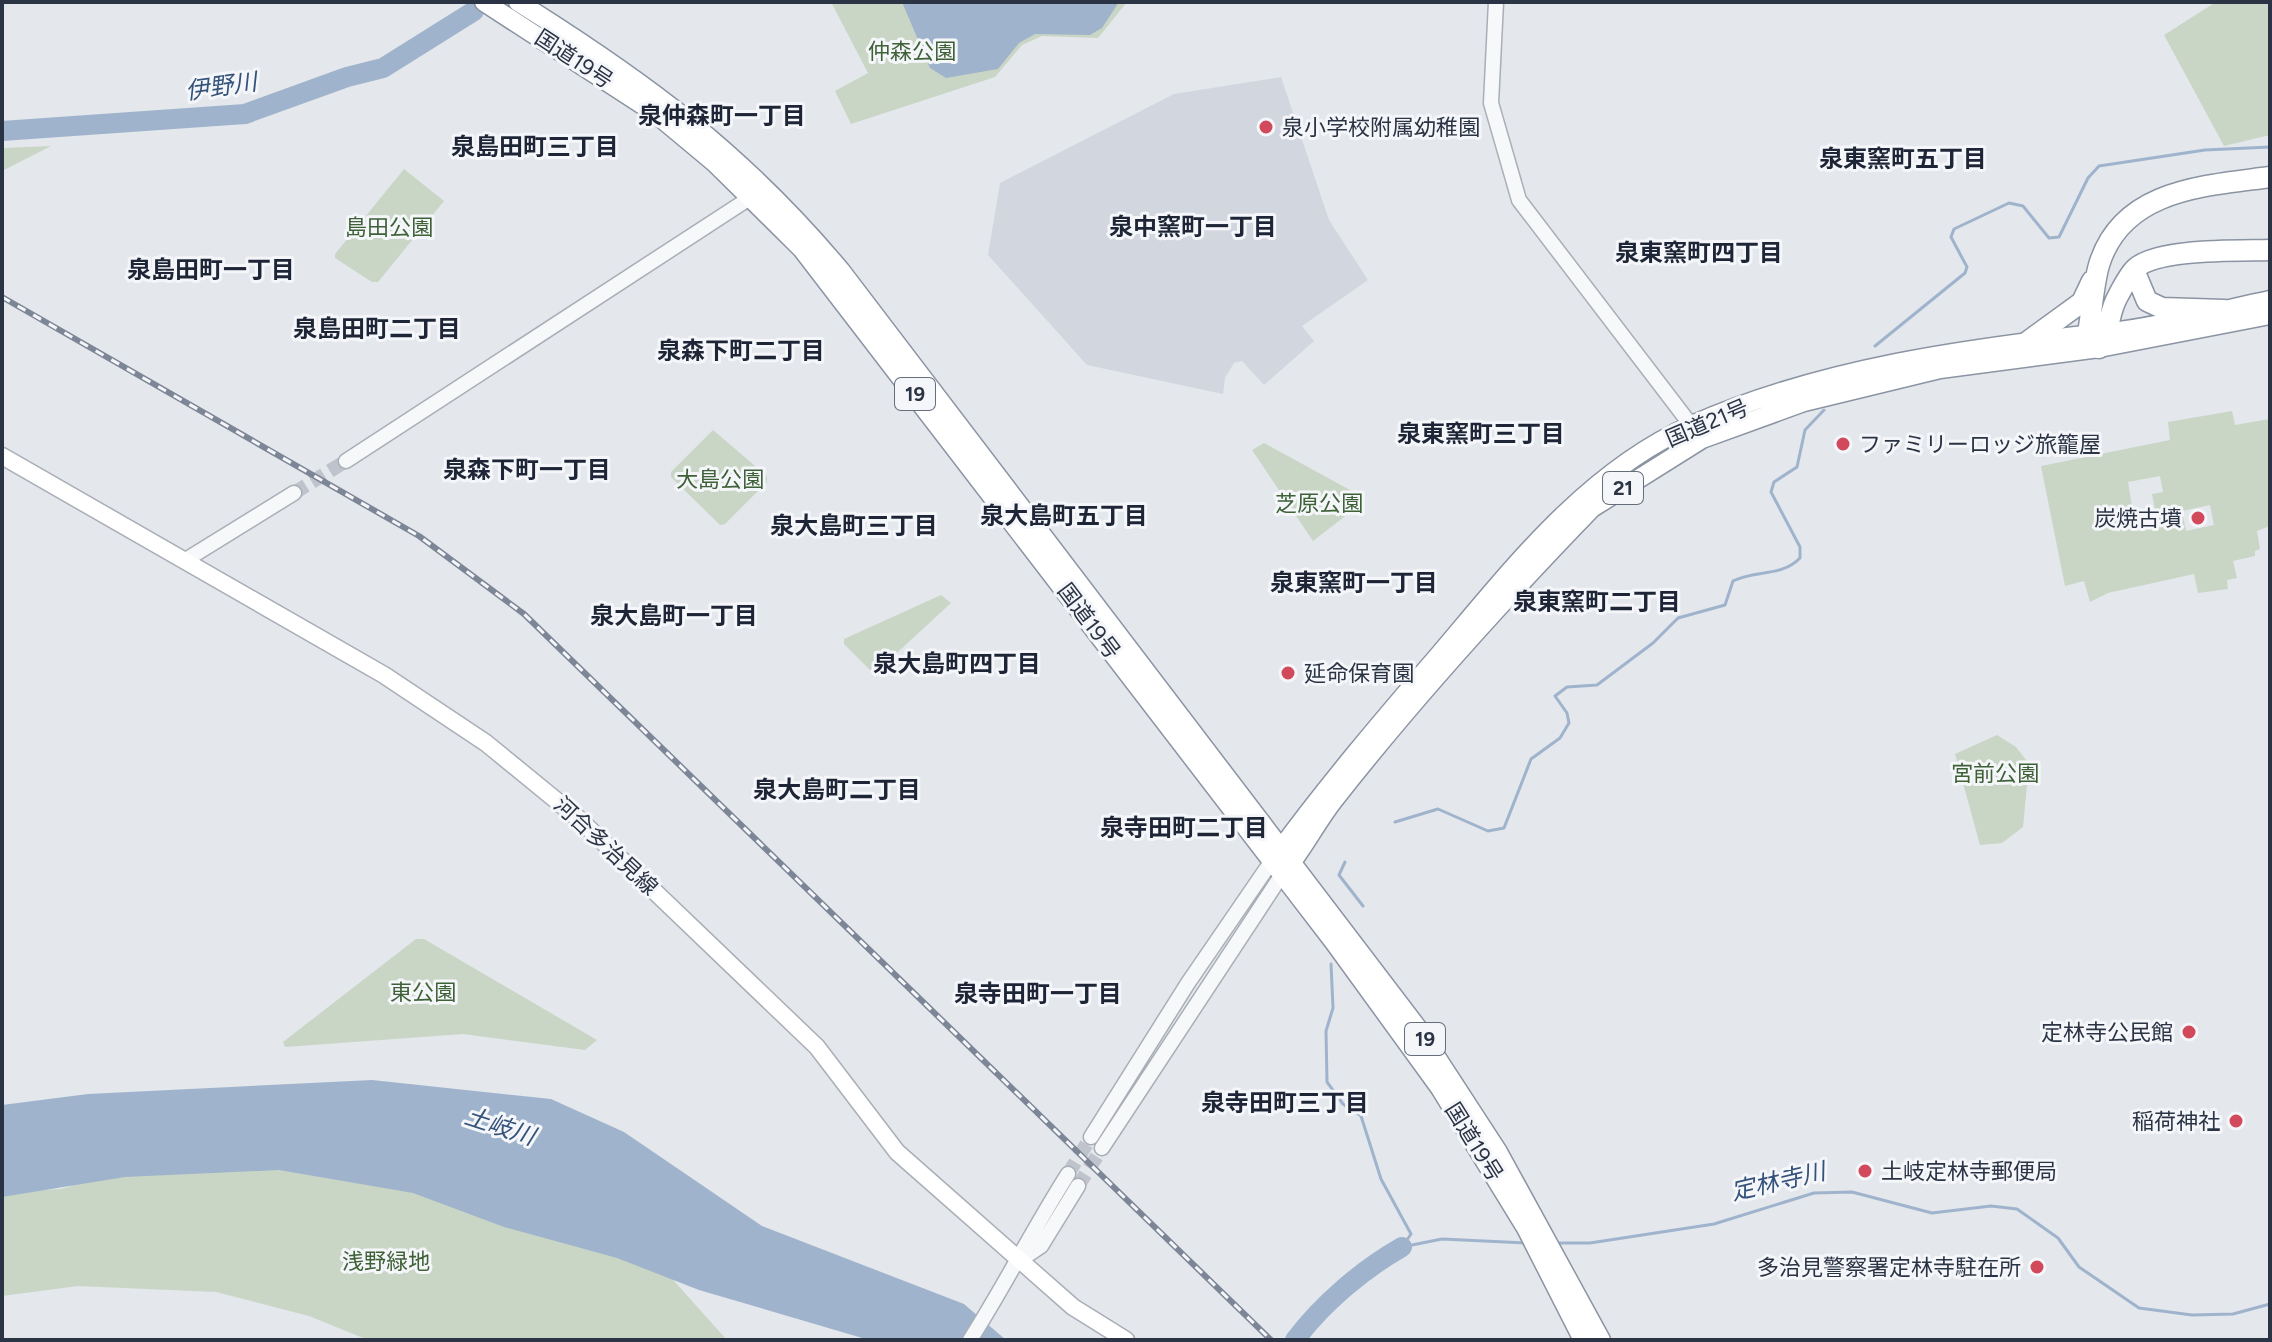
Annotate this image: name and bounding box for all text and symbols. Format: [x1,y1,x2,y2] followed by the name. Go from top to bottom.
[530,24,618,94] street label: 国道19号
[868,38,956,65] park label: 仲森公園
[183,66,262,105] water label: 伊野川
[638,101,806,130] district label: 泉仲森町一丁目
[1282,114,1480,141] place label: 泉小学校附属幼稚園
[1257,118,1275,136] marker: 泉小学校附属幼稚園
[451,132,619,161] district label: 泉島田町三丁目
[1819,144,1987,173] district label: 泉東窯町五丁目
[1109,212,1277,241] district label: 泉中窯町一丁目
[345,214,433,241] park label: 島田公園
[1615,238,1783,267] district label: 泉東窯町四丁目
[127,255,295,284] district label: 泉島田町一丁目
[293,314,461,343] district label: 泉島田町二丁目
[657,336,825,365] district label: 泉森下町二丁目
[895,378,935,410] road number: 19
[1662,394,1752,452] street label: 国道21号
[1397,419,1565,448] district label: 泉東窯町三丁目
[1859,431,2101,458] place label: ファミリーロッジ旅籠屋
[1834,435,1852,453] marker: ファミリーロッジ旅籠屋
[443,455,611,484] district label: 泉森下町一丁目
[676,466,764,493] park label: 大島公園
[1603,472,1643,504] road number: 21
[1275,490,1363,517] park label: 芝原公園
[980,501,1148,530] district label: 泉大島町五丁目
[2094,505,2182,532] place label: 炭焼古墳
[2189,509,2207,527] marker: 炭焼古墳
[770,511,938,540] district label: 泉大島町三丁目
[1270,568,1438,597] district label: 泉東窯町一丁目
[1052,578,1126,664] street label: 国道19号
[1513,587,1681,616] district label: 泉東窯町二丁目
[590,601,758,630] district label: 泉大島町一丁目
[873,649,1041,678] district label: 泉大島町四丁目
[1304,660,1414,687] place label: 延命保育園
[1279,664,1297,682] marker: 延命保育園
[1951,760,2039,787] park label: 宮前公園
[753,775,921,804] district label: 泉大島町二丁目
[549,791,663,901] street label: 河合多治見線
[1100,813,1268,842] district label: 泉寺田町二丁目
[390,979,456,1006] park label: 東公園
[954,979,1122,1008] district label: 泉寺田町一丁目
[2041,1019,2173,1046] place label: 定林寺公民館
[1405,1023,1445,1055] road number: 19
[2180,1023,2198,1041] marker: 定林寺公民館
[1201,1088,1369,1117] district label: 泉寺田町三丁目
[1439,1098,1509,1186] street label: 国道19号
[461,1101,542,1152] water label: 土岐川
[2132,1108,2220,1135] place label: 稲荷神社
[2227,1112,2245,1130] marker: 稲荷神社
[1728,1155,1831,1206] water label: 定林寺川
[1881,1158,2057,1185] place label: 土岐定林寺郵便局
[1856,1162,1874,1180] marker: 土岐定林寺郵便局
[342,1248,430,1275] park label: 浅野緑地
[1757,1254,2021,1281] place label: 多治見警察署定林寺駐在所
[2028,1258,2046,1276] marker: 多治見警察署定林寺駐在所

